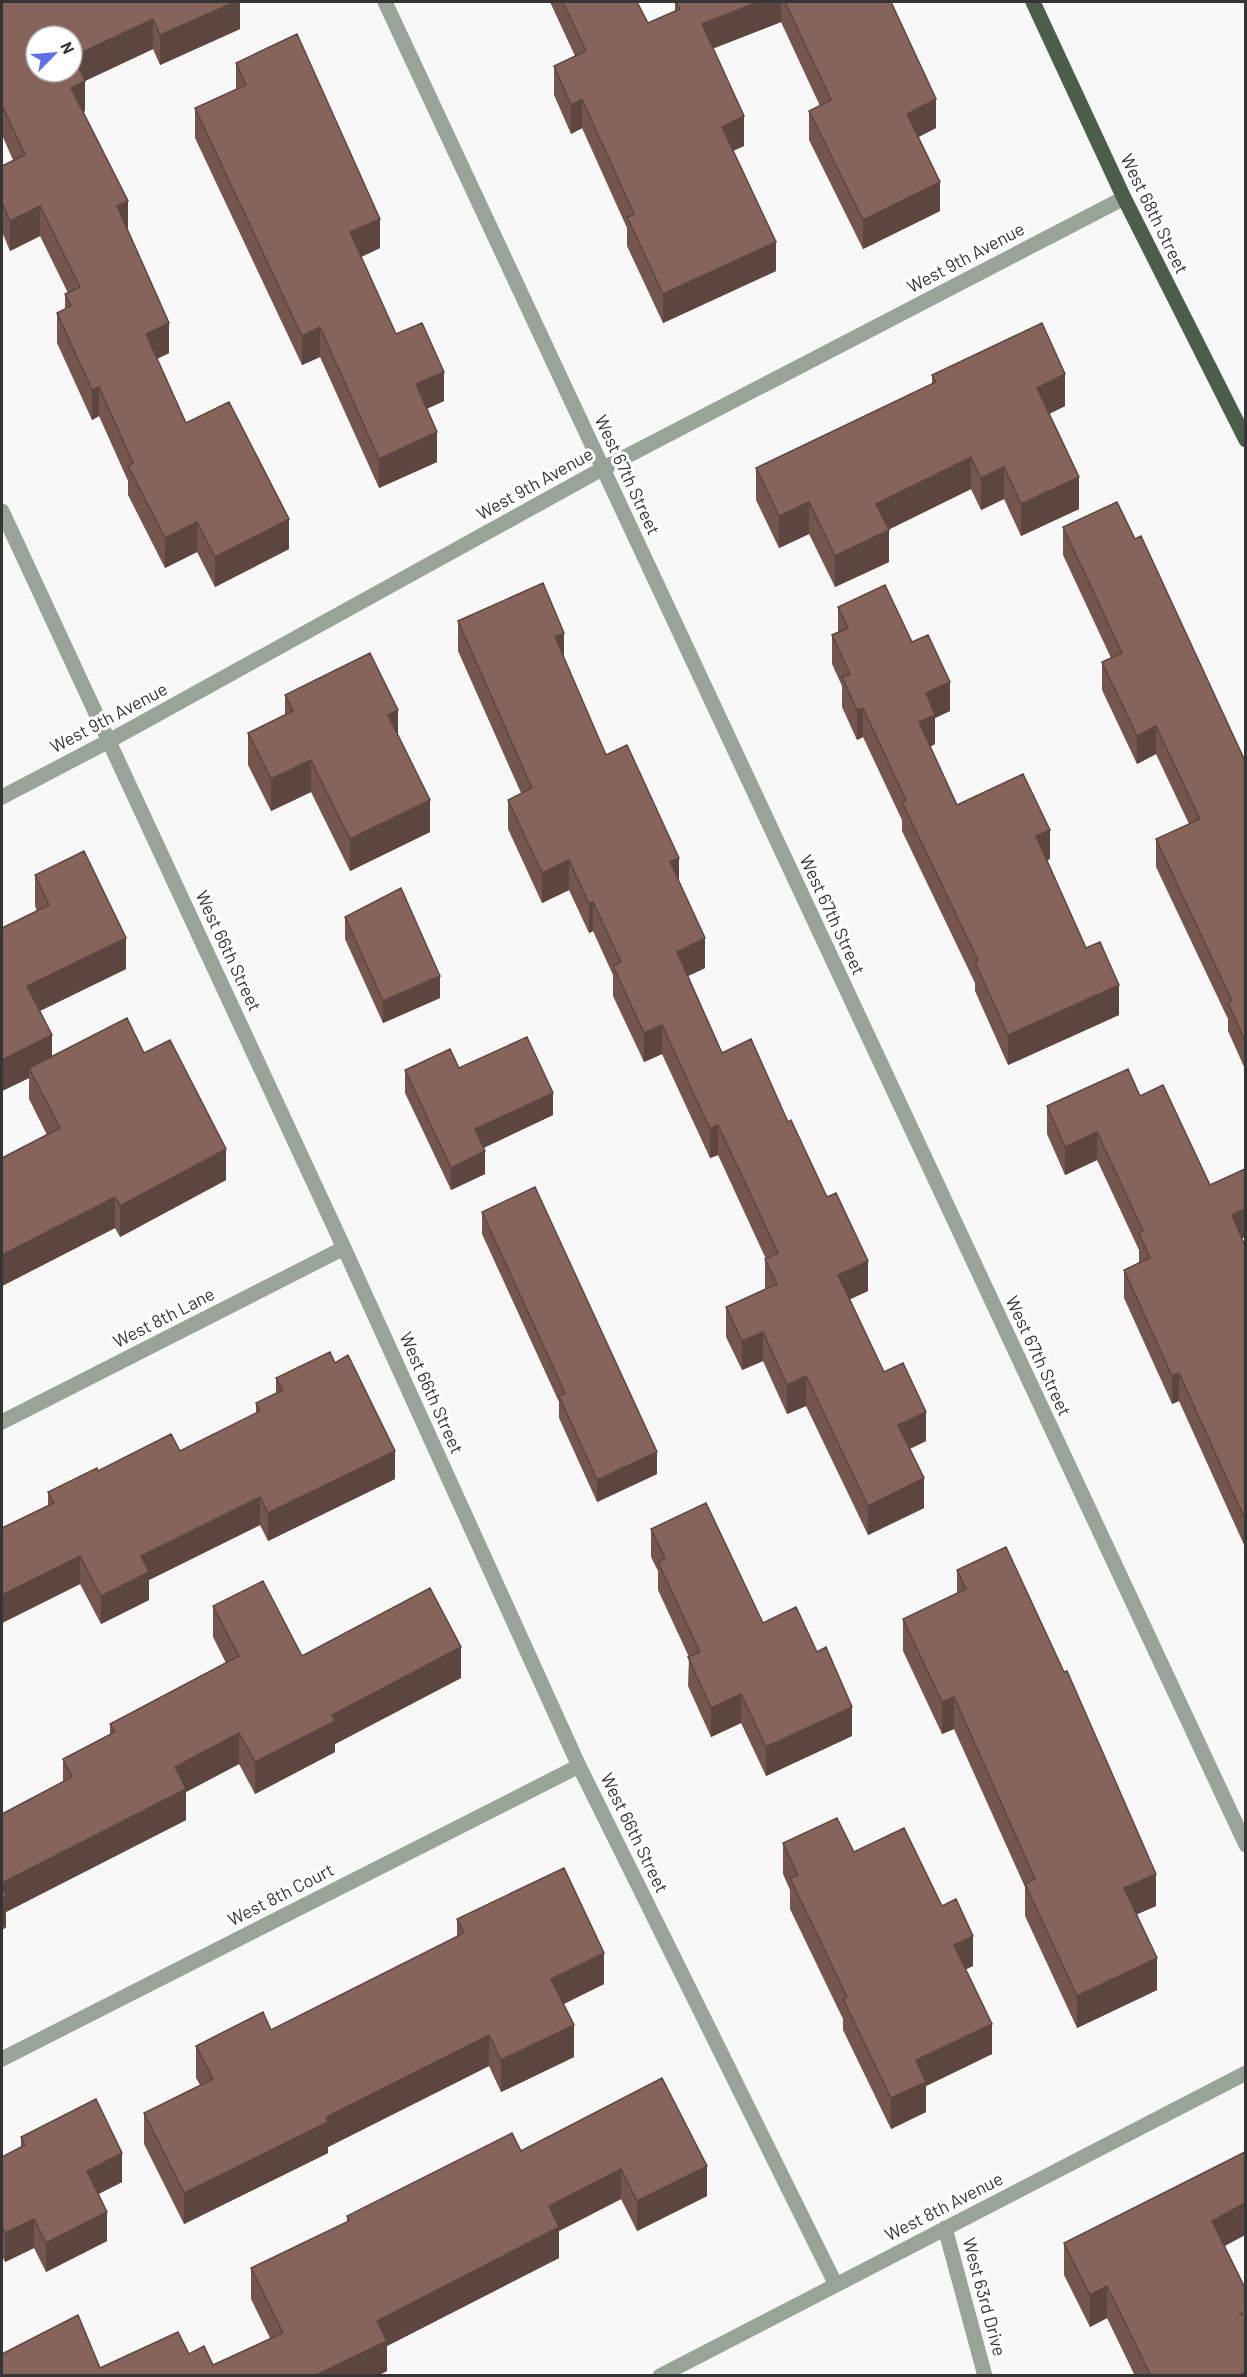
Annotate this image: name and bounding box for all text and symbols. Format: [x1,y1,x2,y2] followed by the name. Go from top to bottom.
[24,24,84,84] north arrow
[57,39,79,56] text: N
[1116,150,1193,277] street label: West 68th Street
[903,217,1028,297] street label: West 9th Avenue
[590,411,665,538] street label: West 67th Street
[473,442,597,524] street label: West 9th Avenue
[46,677,171,757] street label: West 9th Avenue
[795,851,870,978] street label: West 67th Street
[191,887,266,1014] street label: West 66th Street
[109,1282,218,1352] street label: West 8th Lane
[1001,1292,1076,1419] street label: West 67th Street
[395,1328,469,1457] street label: West 66th Street
[596,1769,673,1896] street label: West 66th Street
[224,1858,337,1930] street label: West 8th Court
[881,2167,1006,2245] street label: West 8th Avenue
[959,2235,1011,2358] street label: West 63rd Drive

